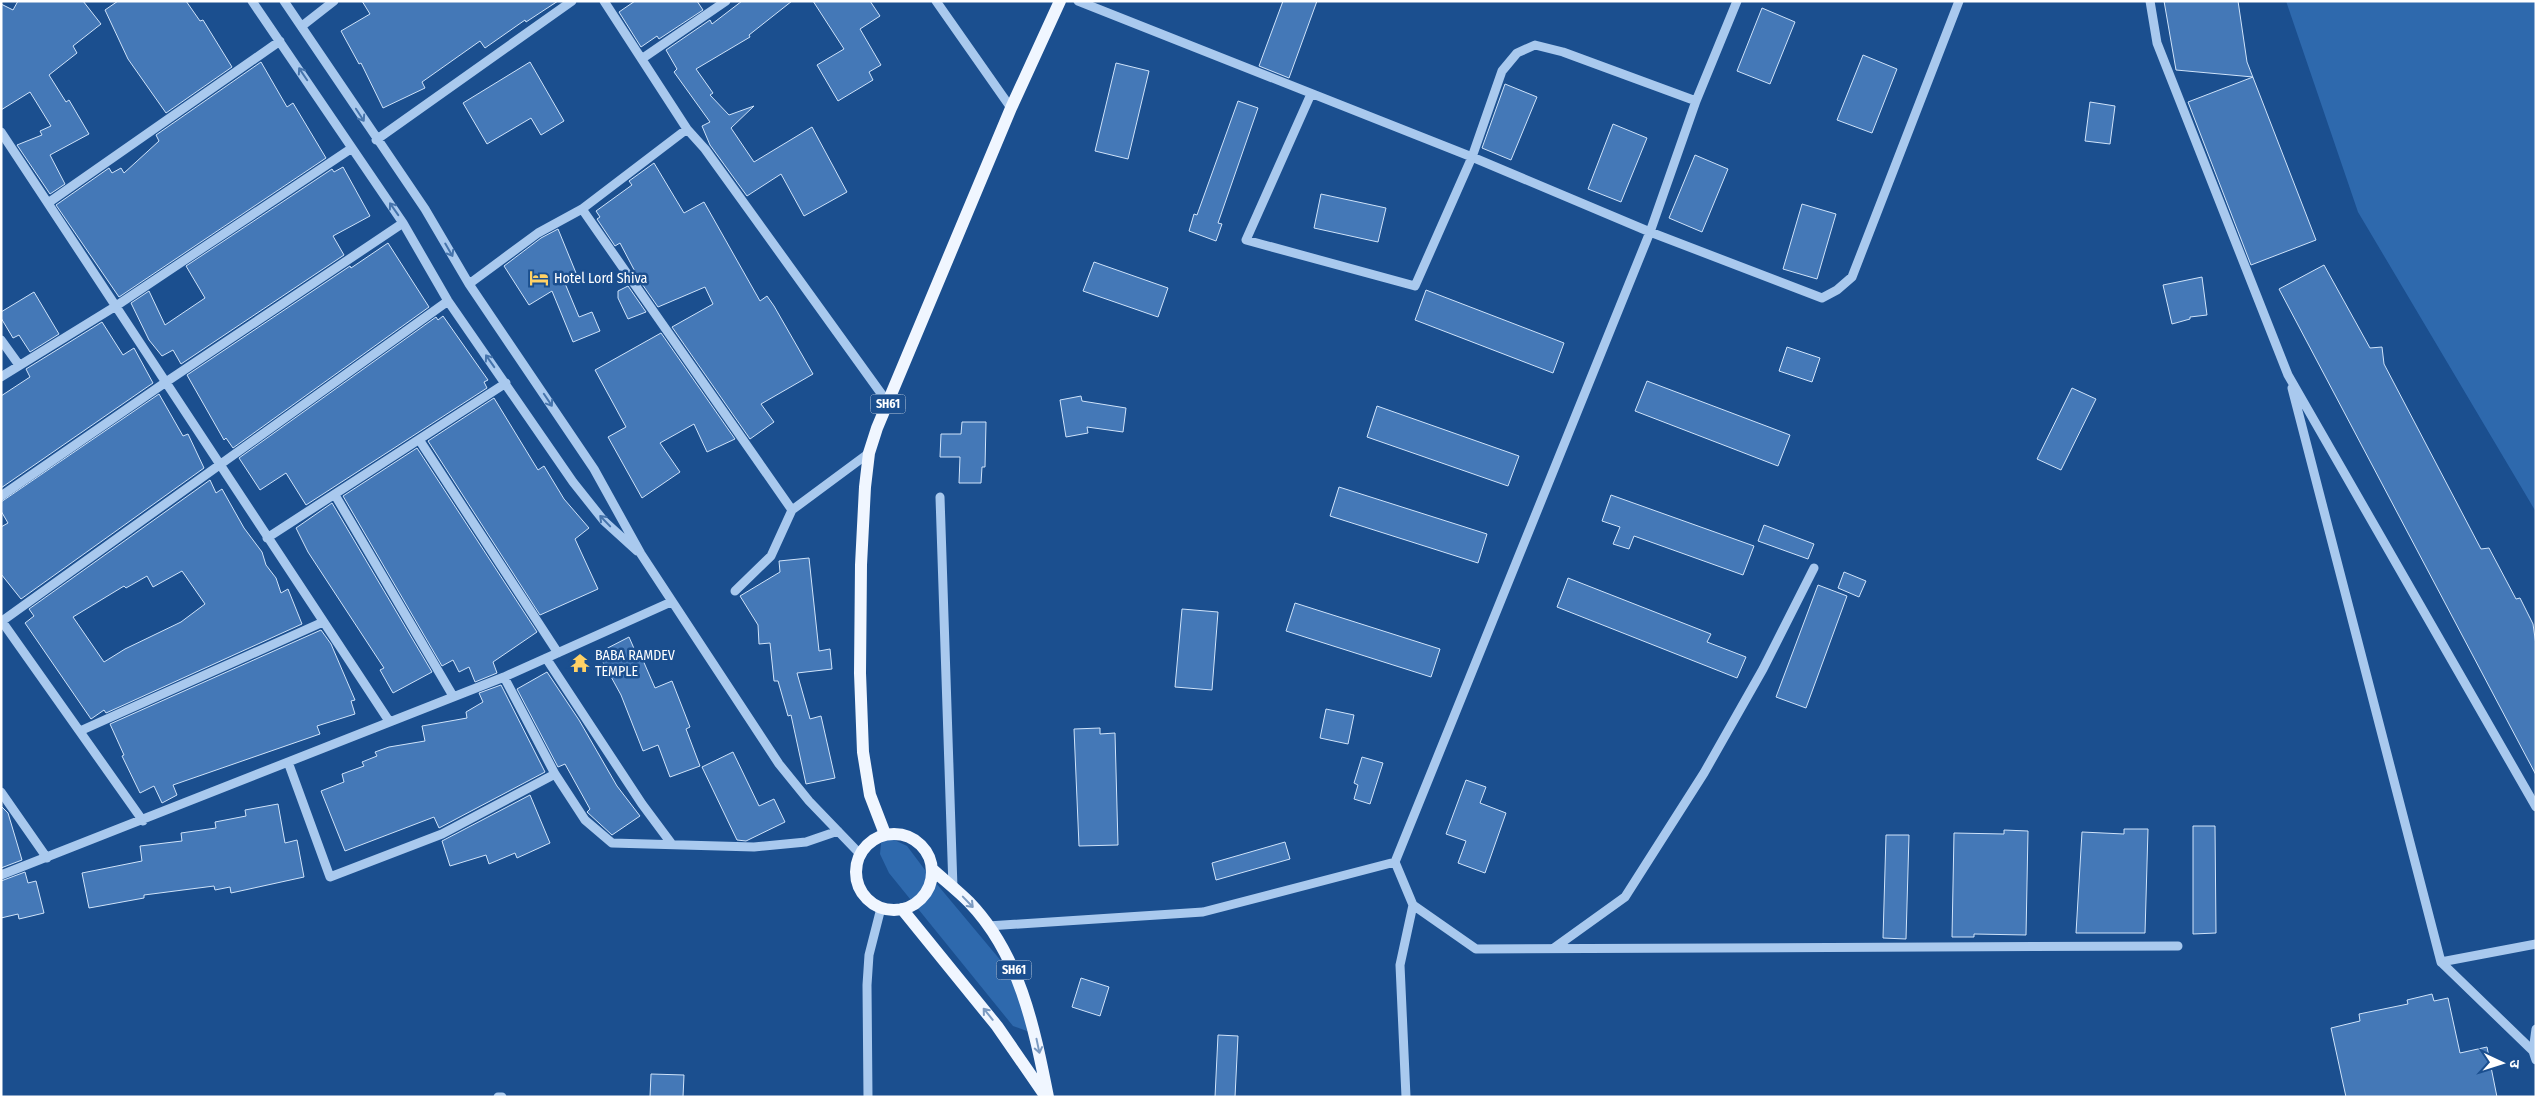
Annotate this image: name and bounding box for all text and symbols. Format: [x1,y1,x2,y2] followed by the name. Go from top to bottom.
[297,68,307,82] one-way arrow
[355,107,365,121] one-way arrow
[389,202,399,216] one-way arrow
[444,243,454,257] one-way arrow
[528,267,550,289] hotel icon: Hotel Lord Shiva
[554,270,648,287] place label: Hotel Lord Shiva
[485,354,495,368] one-way arrow
[543,393,553,407] one-way arrow
[870,394,906,414] road number: SH61
[599,515,611,527] one-way arrow
[595,647,676,680] place label: BABA RAMDEV TEMPLE
[569,652,591,674] temple icon: BABA RAMDEV TEMPLE
[961,896,974,908] one-way arrow
[996,960,1032,980] road number: SH61
[982,1008,993,1021] one-way arrow
[1034,1037,1043,1053] one-way arrow
[2477,1038,2527,1088] north arrow
[2506,1059,2523,1069] text: उ

